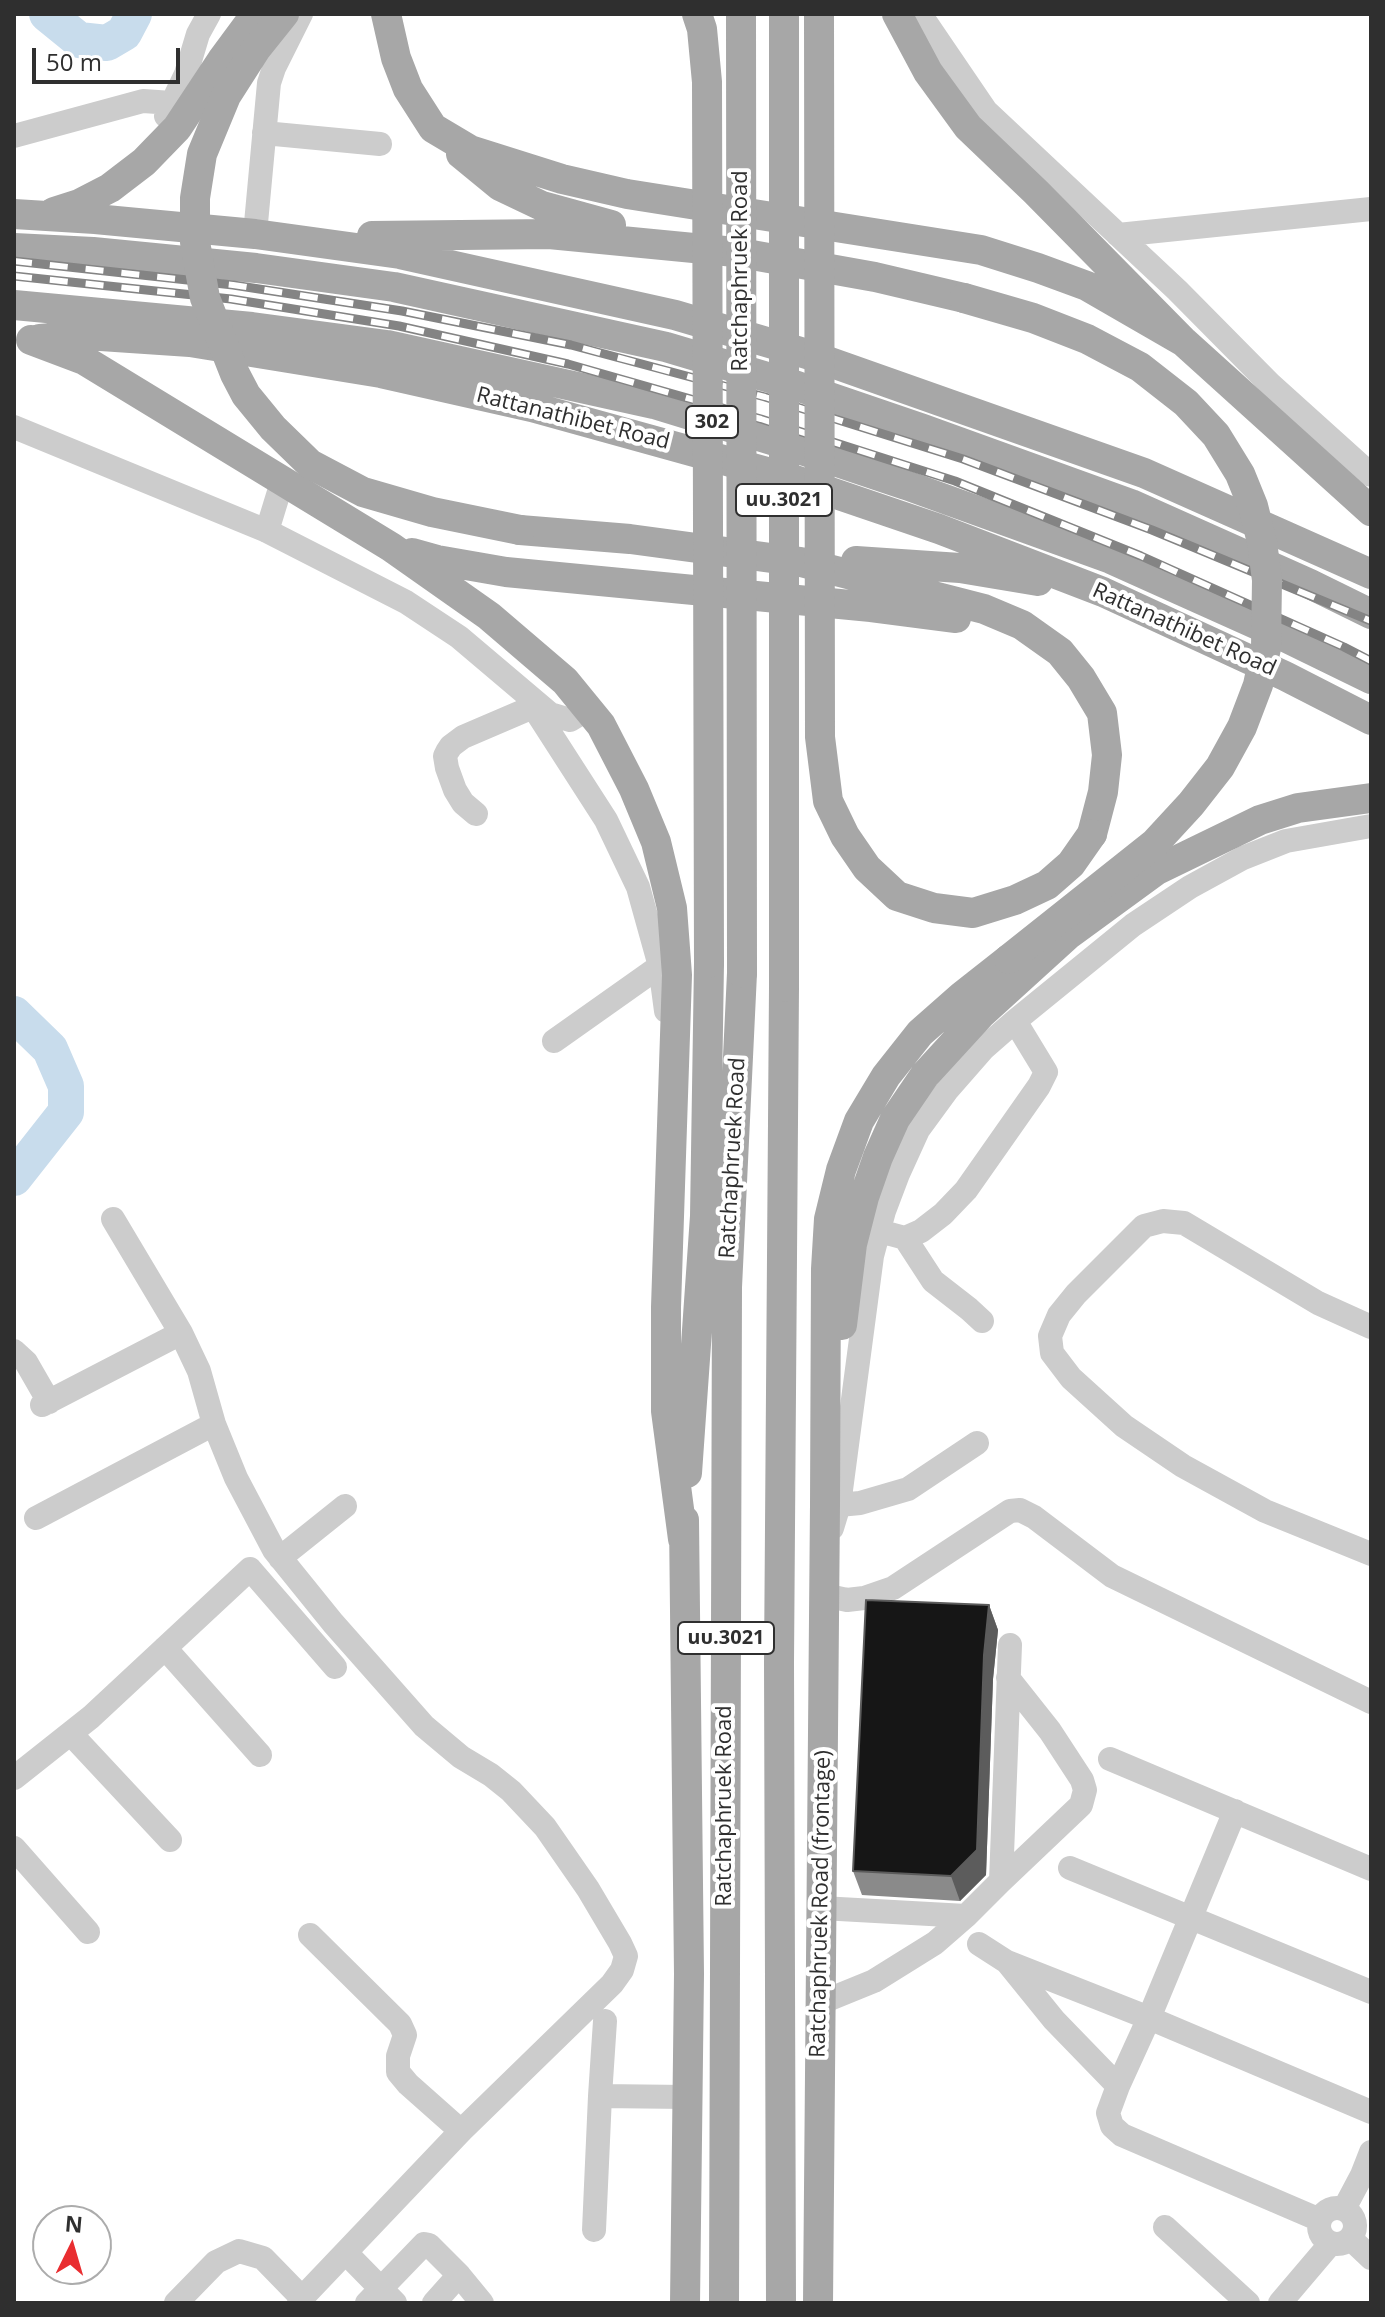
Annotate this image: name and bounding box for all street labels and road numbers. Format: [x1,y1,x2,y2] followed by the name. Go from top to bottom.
[728,170,754,372] street label: Ratchaphruek Road
[474,382,672,456] street label: Rattanathibet Road
[686,406,738,438] road number: 302
[736,484,832,516] road number: นบ.3021
[1088,578,1280,682] street label: Rattanathibet Road
[715,1057,751,1259] street label: Ratchaphruek Road
[678,1622,774,1654] road number: นบ.3021
[712,1705,738,1907] street label: Ratchaphruek Road
[805,1750,837,2058] street label: Ratchaphruek Road (frontage)

